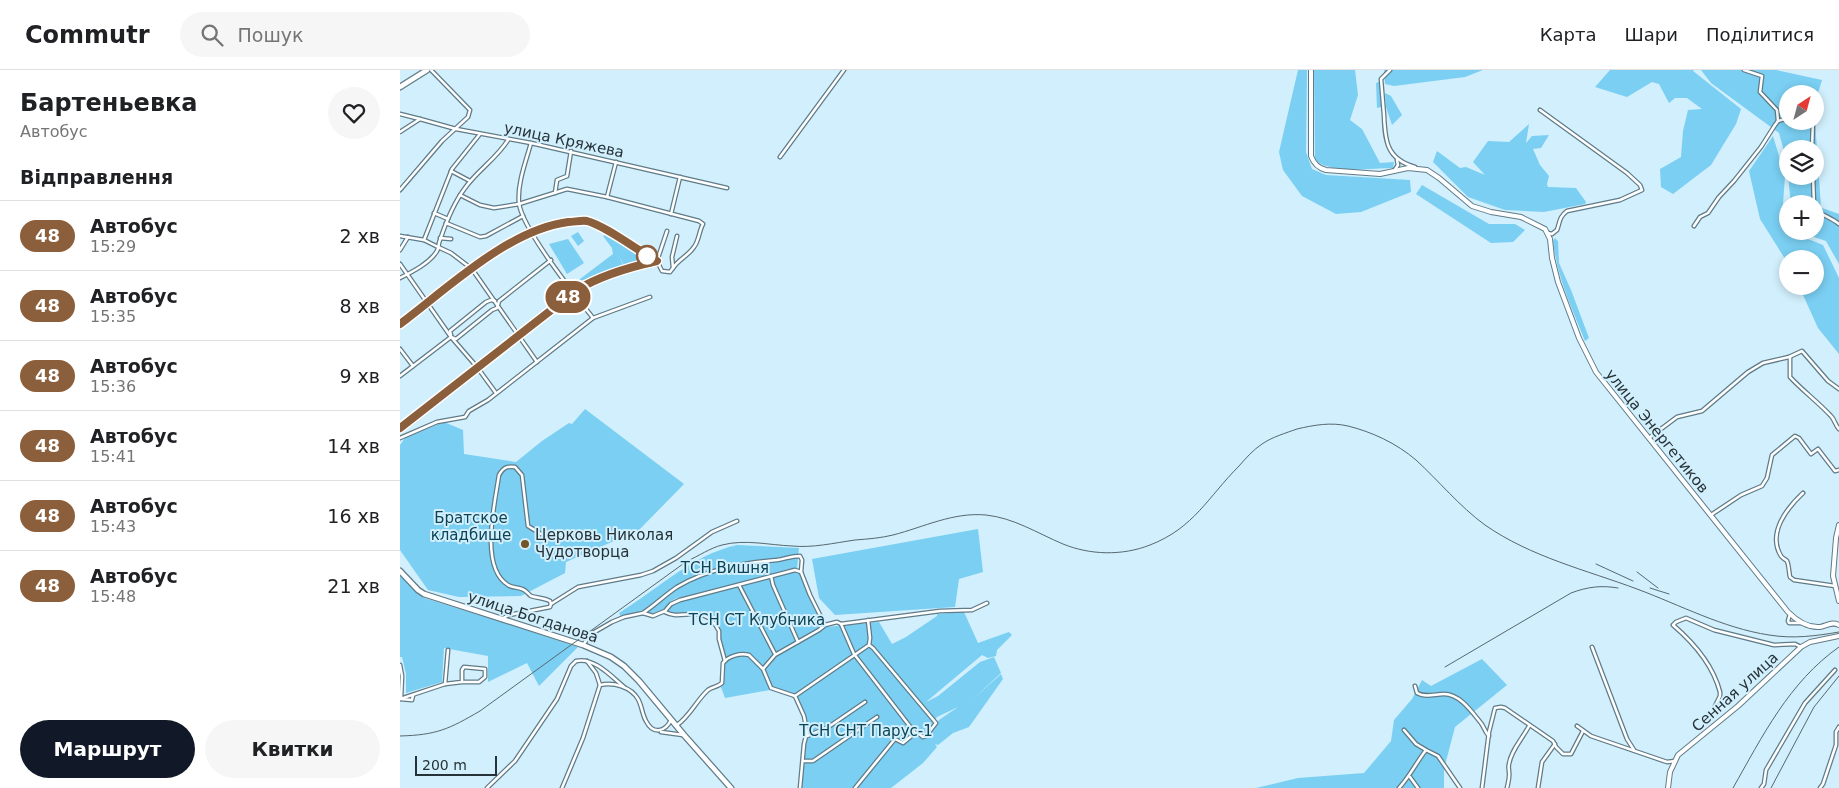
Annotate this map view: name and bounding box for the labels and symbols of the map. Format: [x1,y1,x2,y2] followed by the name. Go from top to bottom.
[1779,85,1824,130] north arrow
[502,118,626,162] street label: улица Кряжева
[636,245,658,267] unlabelled marker
[546,281,590,313] line badge: 48
[1602,365,1712,497] street label: улица Энергетиков
[431,509,511,544] park label: Братское кладбище
[535,526,673,561] place label: Церковь Николая Чудотворца
[519,538,531,550] marker: Церковь Николая Чудотворца
[680,559,769,577] park label: ТСН Вишня
[465,587,601,647] street label: улица Богданова
[688,611,825,629] park label: ТСН СТ Клубника
[1688,649,1782,735] street label: Сенная улица
[798,722,933,740] park label: ТСН СНТ Парус-1
[415,753,498,776] scale bar

